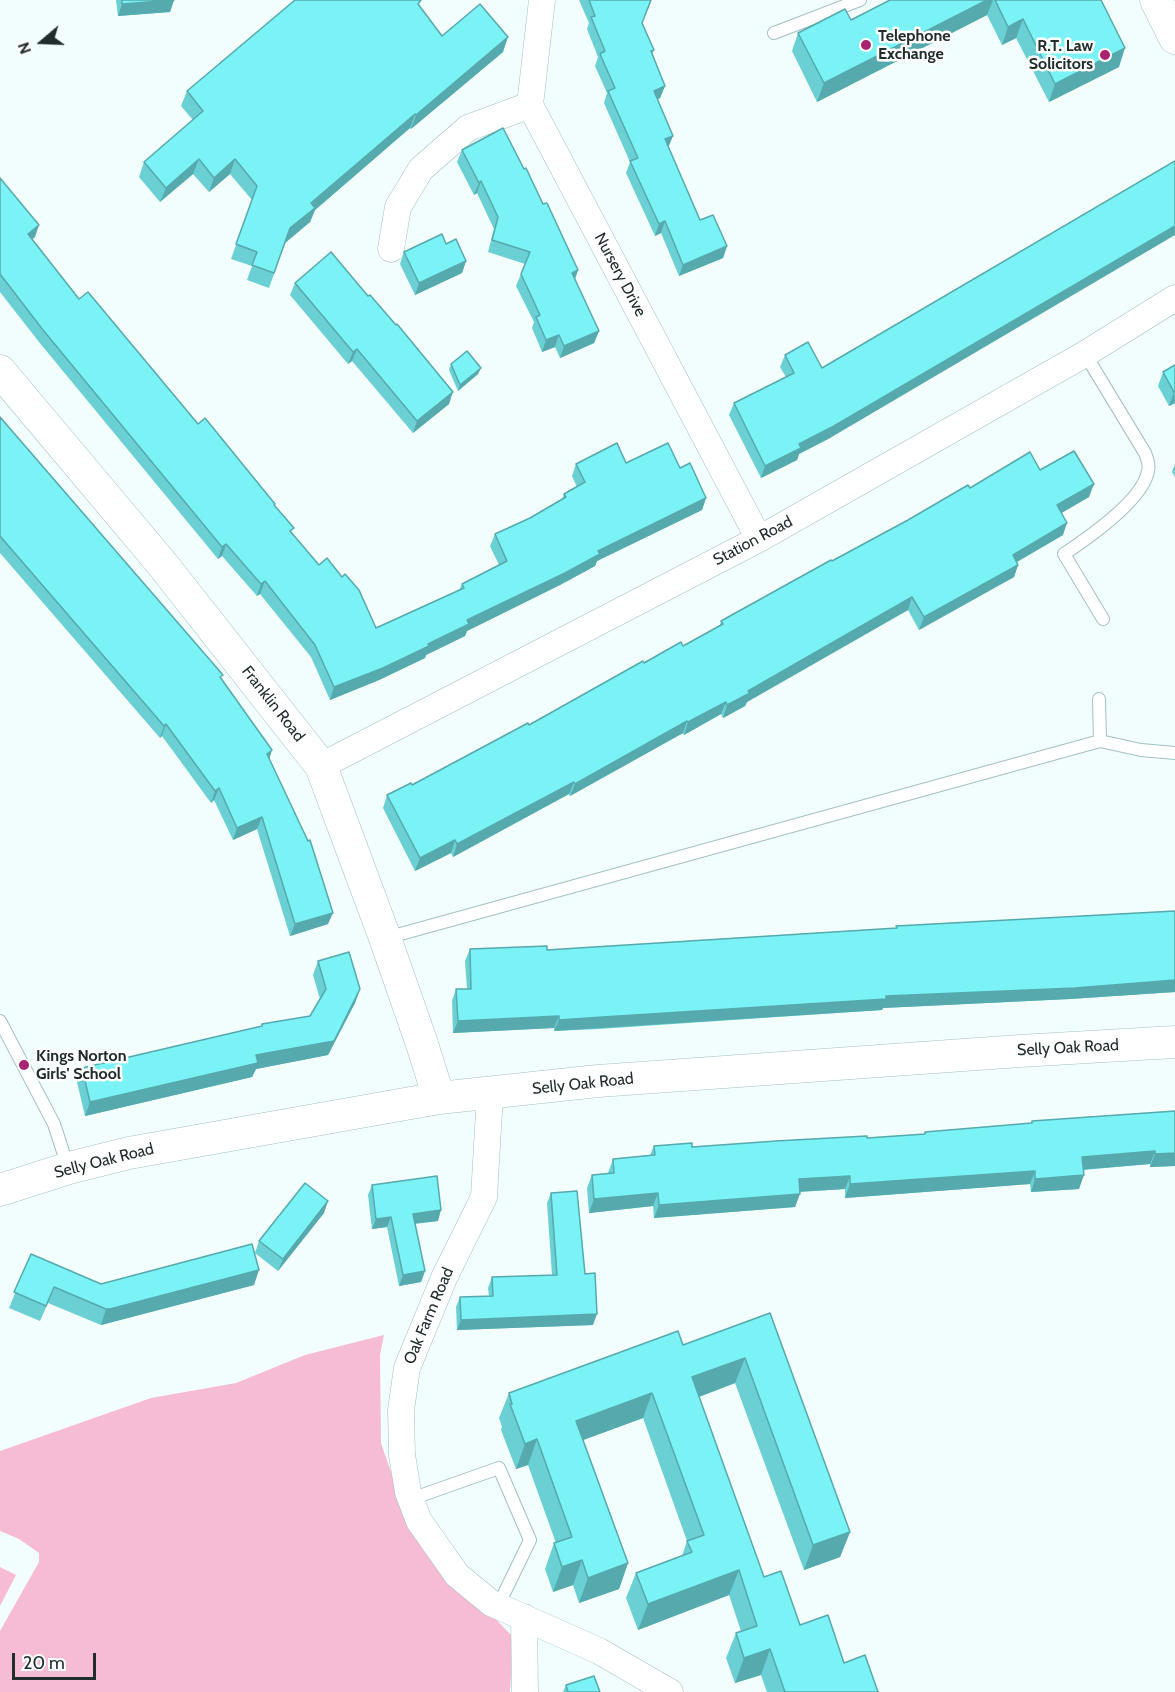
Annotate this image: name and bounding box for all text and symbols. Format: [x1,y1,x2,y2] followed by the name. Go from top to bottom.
[12,12,72,72] north arrow
[878,26,950,64] place label: Telephone Exchange
[1029,36,1093,74] place label: R.T. Law Solicitors
[859,38,873,52] marker: Telephone Exchange
[14,40,35,56] text: N
[1098,48,1112,62] marker: R.T. Law Solicitors
[590,230,650,320] street label: Nursery Drive
[710,512,796,570] street label: Station Road
[237,662,309,746] street label: Franklin Road
[1017,1036,1119,1060] street label: Selly Oak Road
[36,1046,126,1084] place label: Kings Norton Girls' School
[17,1058,31,1072] marker: Kings Norton Girls' School
[531,1069,635,1099] street label: Selly Oak Road
[52,1139,156,1183] street label: Selly Oak Road
[400,1265,458,1367] street label: Oak Farm Road
[15,1641,99,1679] scale bar
[23,1652,65,1674] text: 20 m

